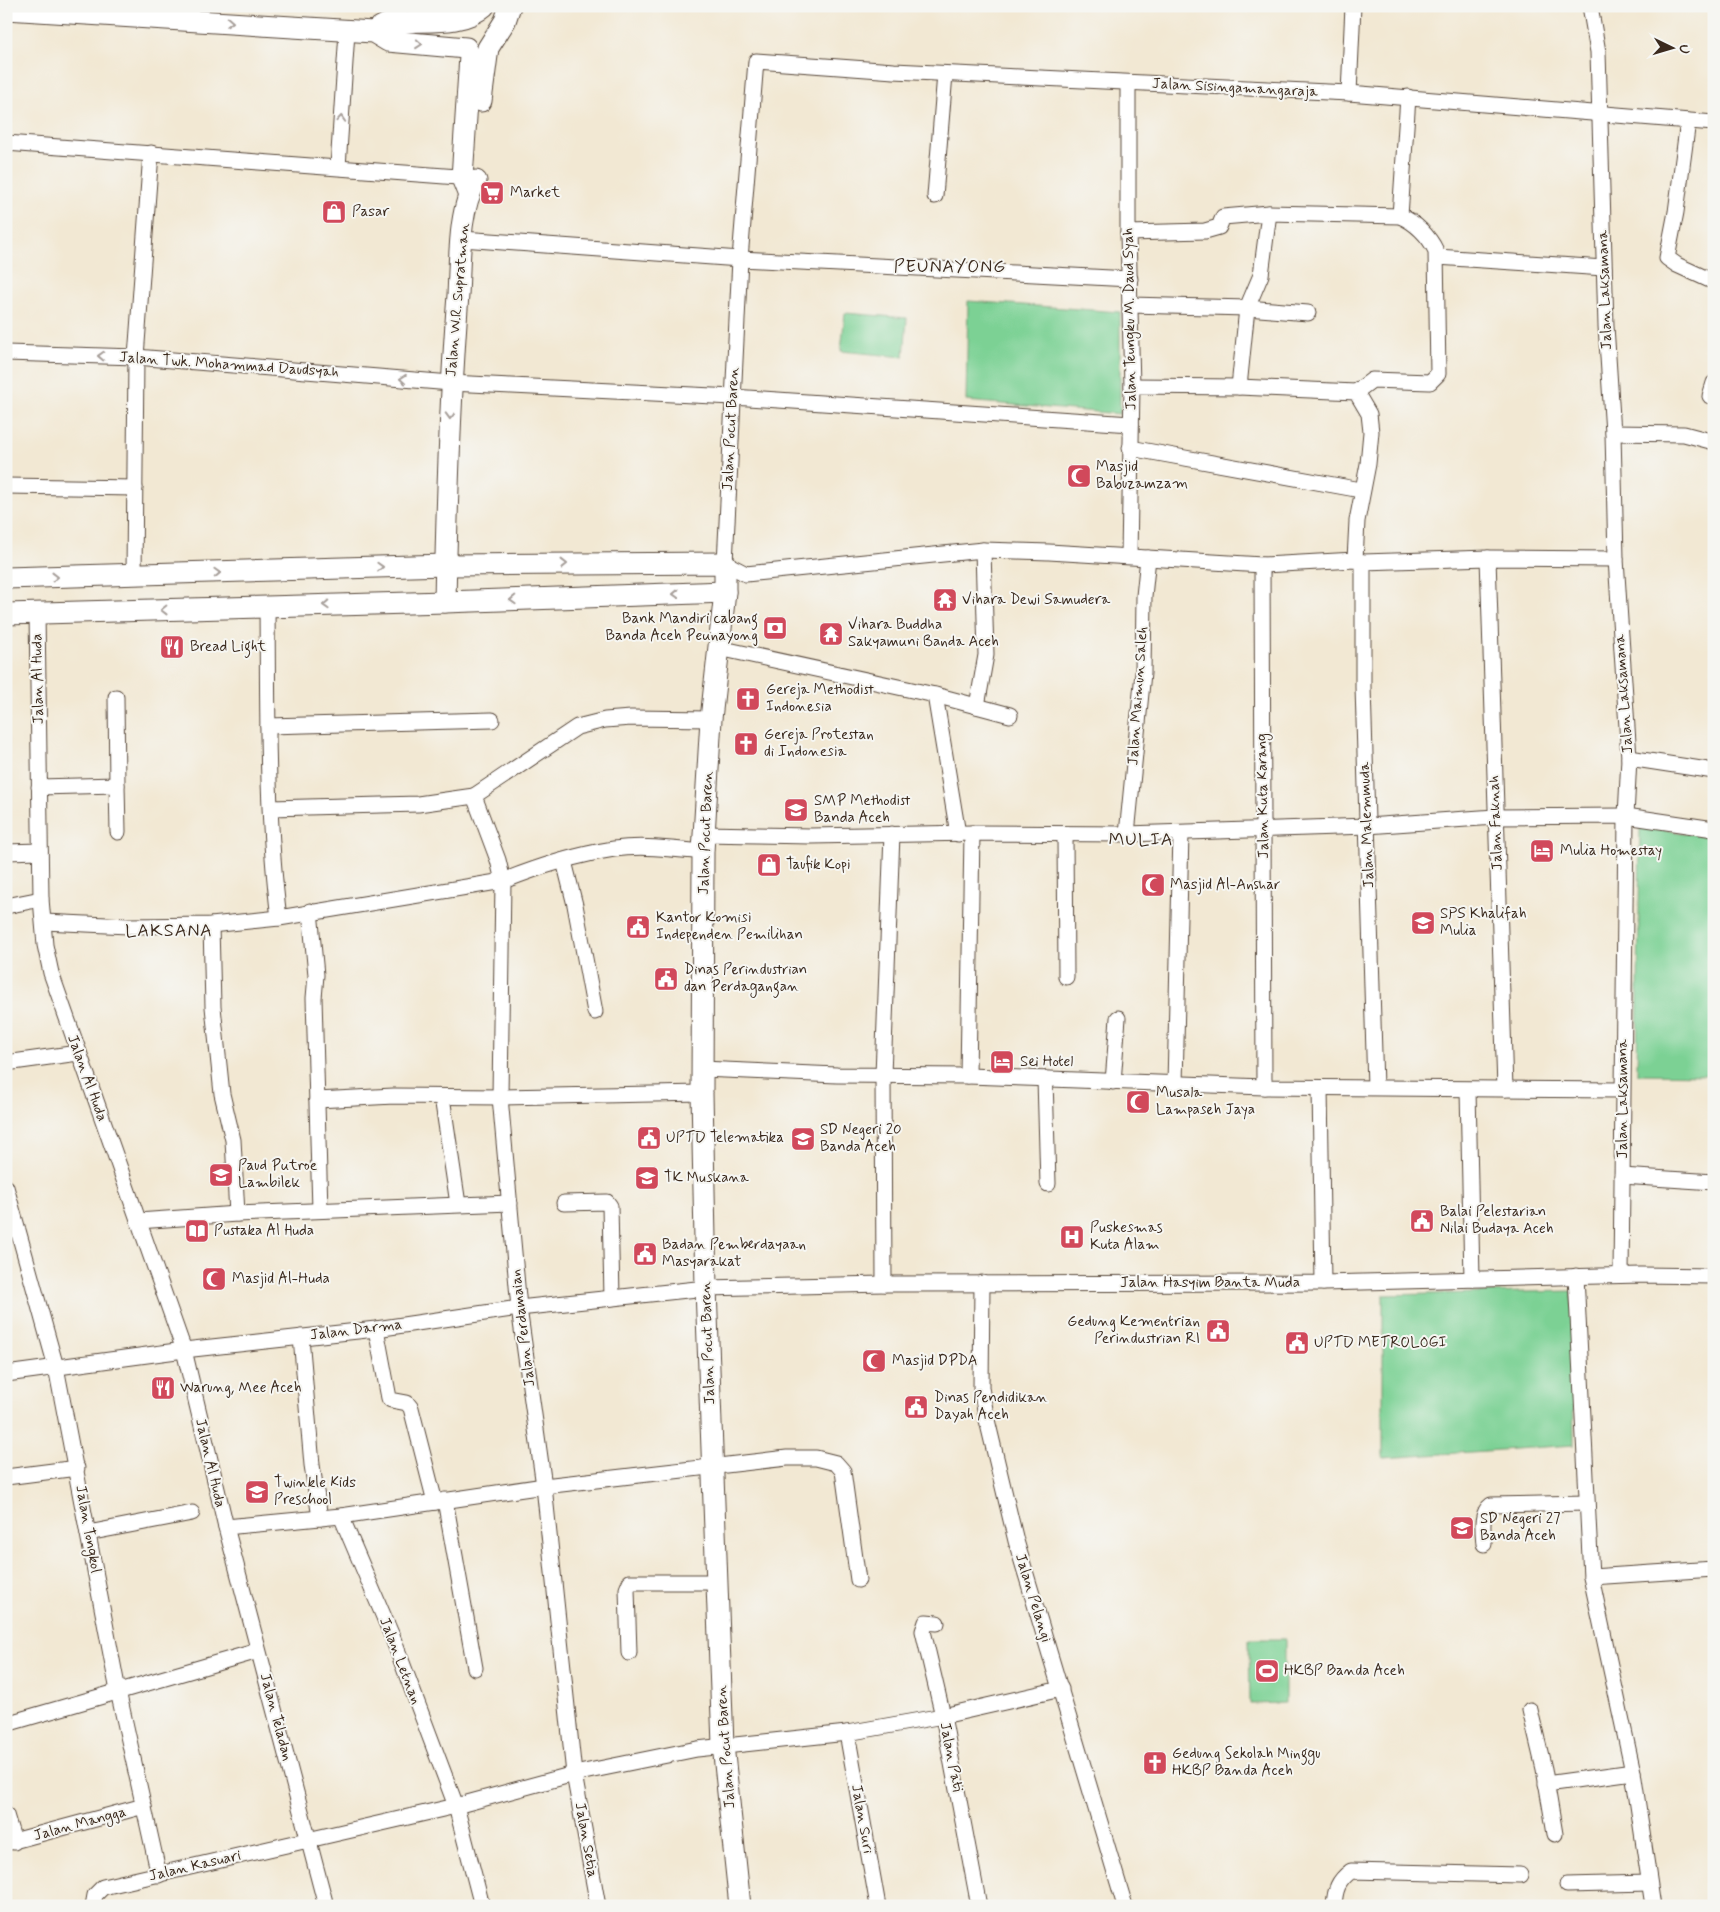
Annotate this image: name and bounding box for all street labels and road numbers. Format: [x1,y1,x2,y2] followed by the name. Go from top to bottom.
[1152,74,1319,102] street label: Jalan Sisingamangaraja
[441,222,475,378] street label: Jalan W.R. Supratman
[1118,227,1143,411] street label: Jalan Teungku M. Daud Syah
[1593,229,1617,350] street label: Jalan Laksamana
[118,347,340,383] street label: Jalan Twk. Mohammad Daudsyah
[718,367,744,491] street label: Jalan Pocut Baren
[1123,626,1153,766] street label: Jalan Maimun Saleh
[27,633,49,725] street label: Jalan Al Huda
[1610,633,1638,754] street label: Jalan Laksamana
[1252,733,1275,859] street label: Jalan Kuta Karang
[1355,761,1379,888] street label: Jalan Malemmuda
[694,771,718,895] street label: Jalan Pocut Baren
[1484,775,1508,871] street label: Jalan Faknah
[62,1032,112,1124] street label: Jalan Al Huda
[1613,1038,1633,1159] street label: Jalan Laksamana
[506,1268,540,1388] street label: Jalan Perdamaian
[1120,1273,1300,1293] street label: Jalan Hasyim Banta Muda
[696,1281,720,1405] street label: Jalan Pocut Baren
[309,1314,403,1346] street label: Jalan Darma
[190,1416,230,1510] street label: Jalan Al Huda
[69,1483,106,1575] street label: Jalan Tongkol
[1010,1551,1056,1645] street label: Jalan Pelangi
[374,1615,426,1707] street label: Jalan Letnan
[255,1671,297,1763] street label: Jalan Teladan
[712,1684,740,1809] street label: Jalan Pocut Baren
[934,1721,968,1794] street label: Jalan Pati
[846,1783,878,1855] street label: Jalan Suri
[570,1801,602,1879] street label: Jalan Setia
[31,1802,129,1847] street label: Jalan Mangga
[147,1846,243,1886] street label: Jalan Kasuari

